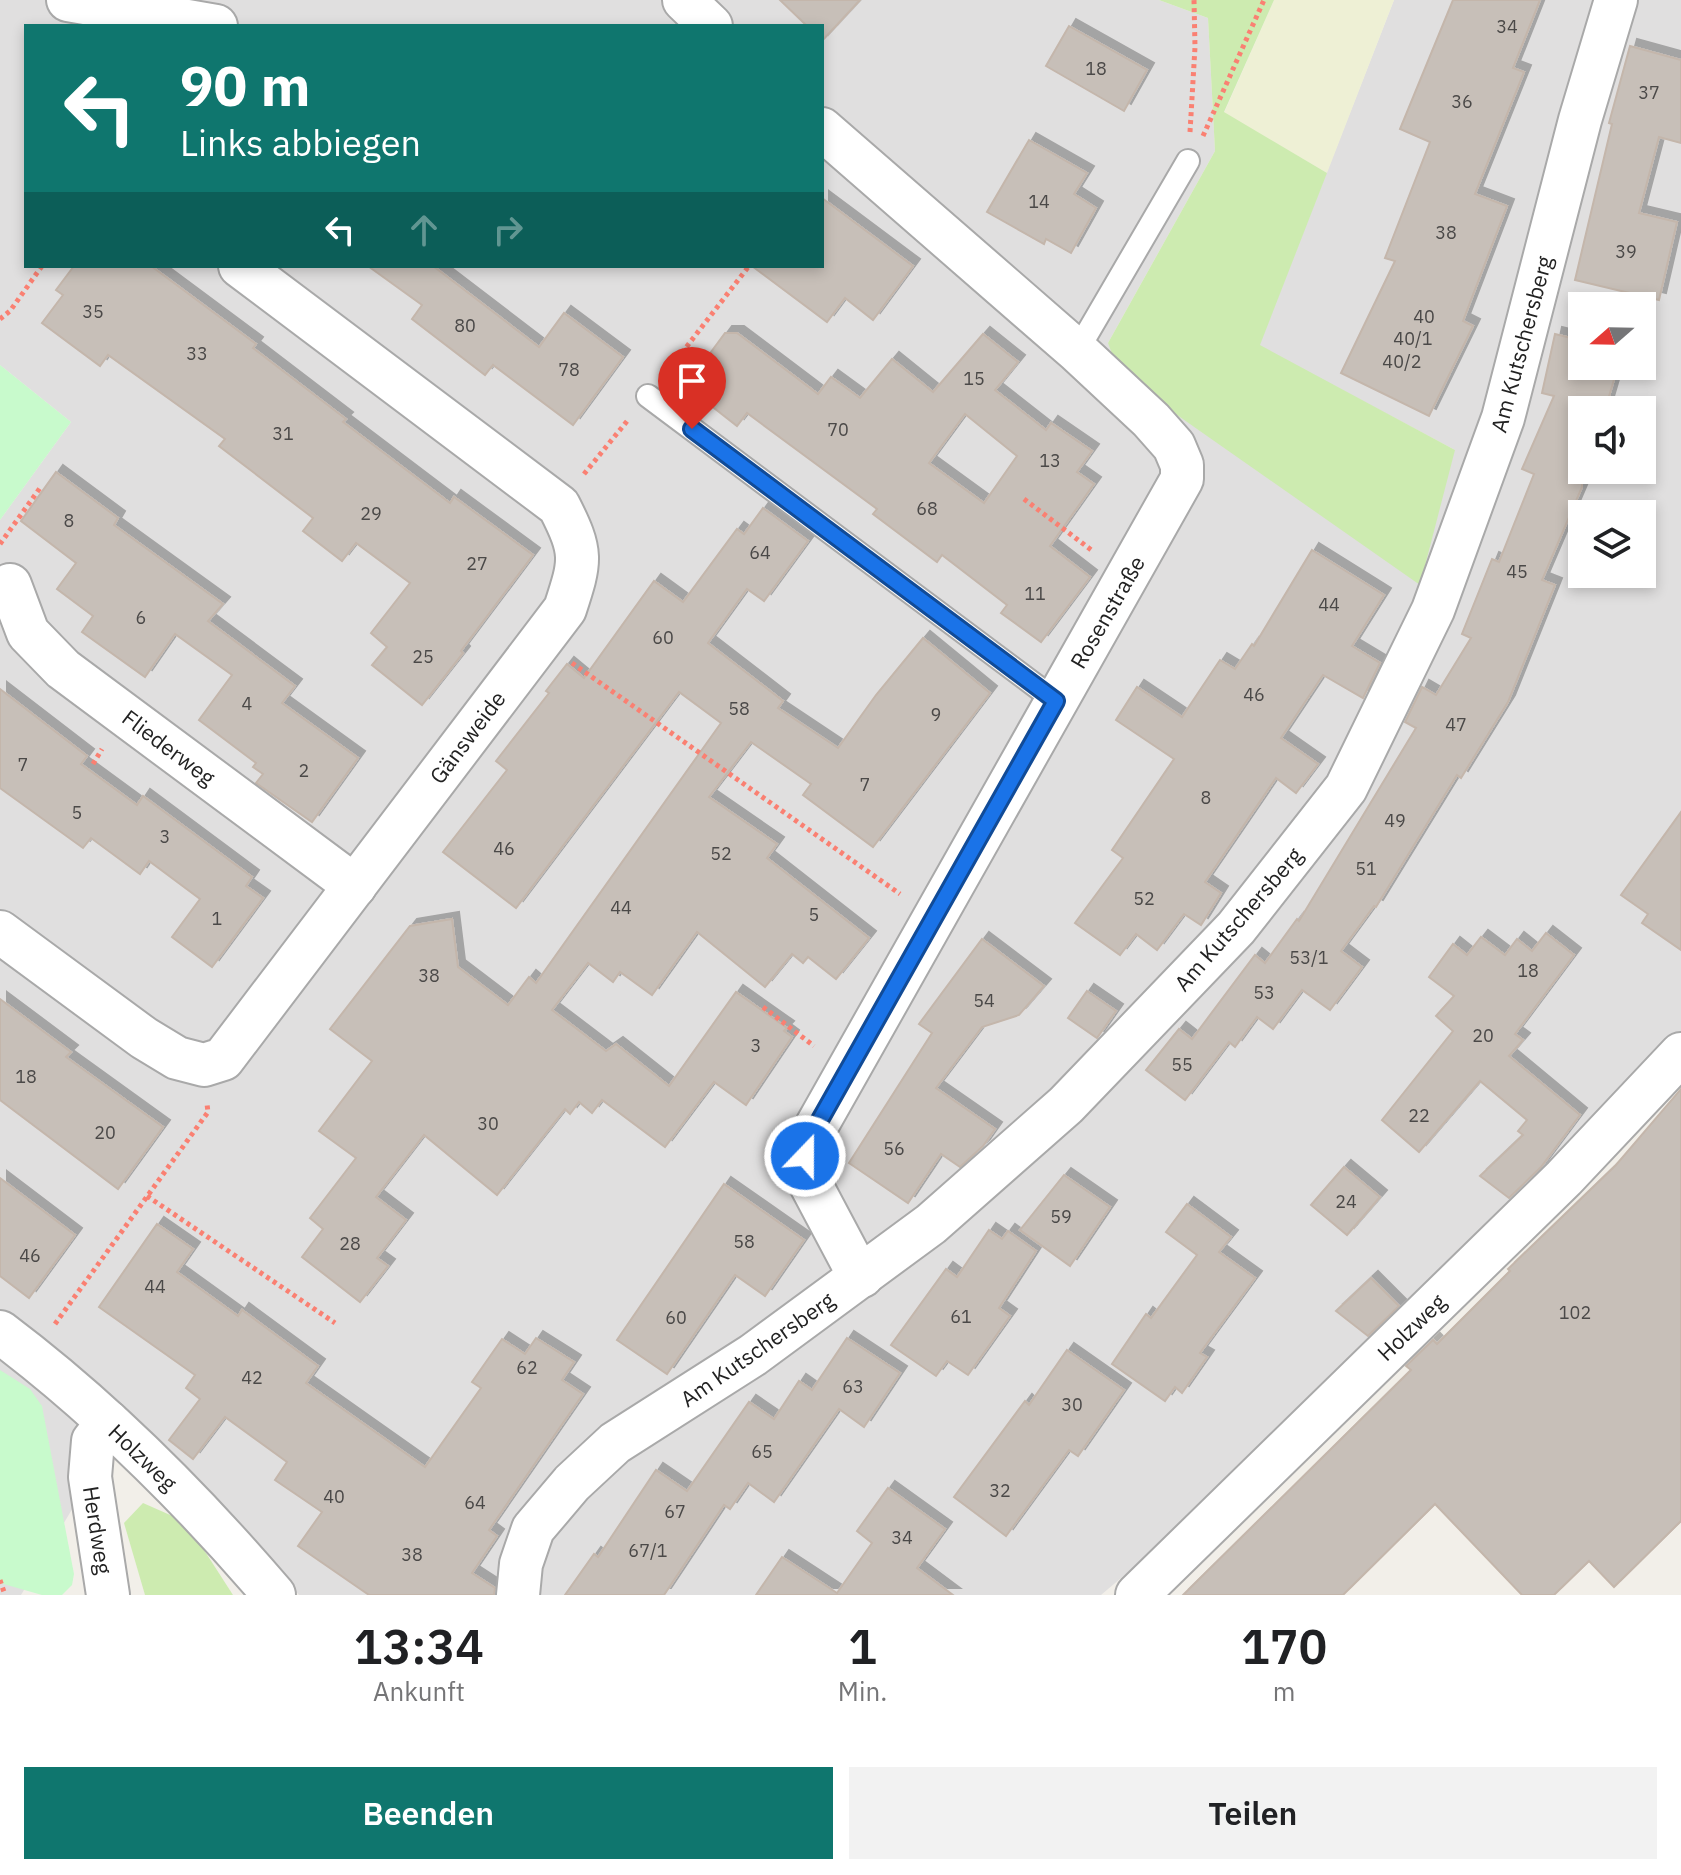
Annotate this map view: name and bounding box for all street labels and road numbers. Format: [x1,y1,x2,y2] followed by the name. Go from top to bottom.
[1483,252,1559,435] street label: Am Kutschersberg
[1063,550,1151,674] street label: Rosenstraße
[423,685,511,789] street label: Gänsweide
[117,703,222,792] street label: Fliederweg
[1167,841,1309,997] street label: Am Kutschersberg
[674,1285,840,1413] street label: Am Kutschersberg
[1371,1287,1452,1367] street label: Holzweg
[103,1417,184,1497] street label: Holzweg
[77,1484,119,1577] street label: Herdweg

